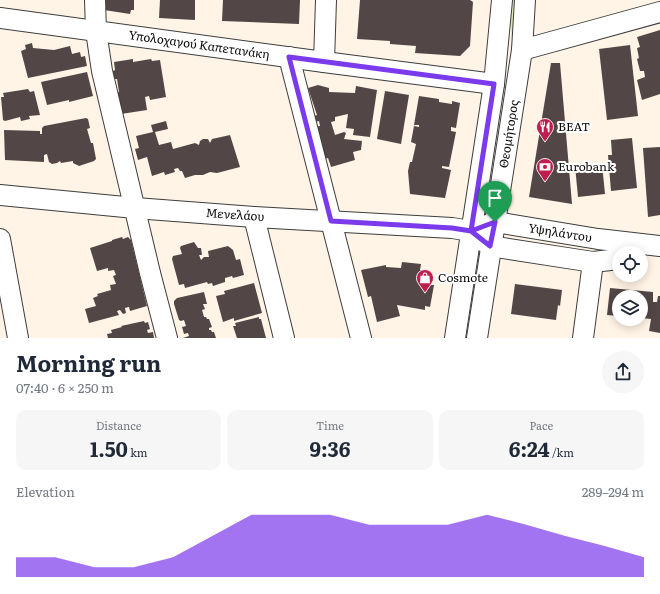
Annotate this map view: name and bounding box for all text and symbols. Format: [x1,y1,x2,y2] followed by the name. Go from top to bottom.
[127,25,271,63] street label: Υπολοχαγού Καπετανάκη
[494,98,522,169] street label: Θεομήτορος
[535,117,555,142] restaurant icon: ΒΕΑΤ
[558,117,590,135] place label: ΒΕΑΤ
[535,157,555,182] bank icon: Eurobank
[558,157,615,175] place label: Eurobank
[478,181,512,222] pin
[484,187,506,209] icon: arrive
[205,203,265,225] street label: Μενελάου
[527,218,593,246] street label: Υψηλάντου
[612,246,648,326] map controls
[612,246,648,282] button: locate
[415,268,435,293] shop icon: Cosmote
[438,268,488,286] place label: Cosmote
[612,290,648,326] button: layers
[16,346,161,379] text: Morning run
[602,351,644,393] button: share
[16,378,114,397] text: 07:40 · 6 × 250 m
[96,417,141,433] text: Distance
[316,417,344,433] text: Time
[530,417,553,433] text: Pace
[90,433,128,463] text: 1.50
[310,433,350,463] text: 9:36
[509,433,550,463] text: 6:24
[128,444,147,460] text: km
[550,444,574,460] text: /km
[16,482,75,501] text: Elevation
[582,482,644,501] text: 289–294 m

